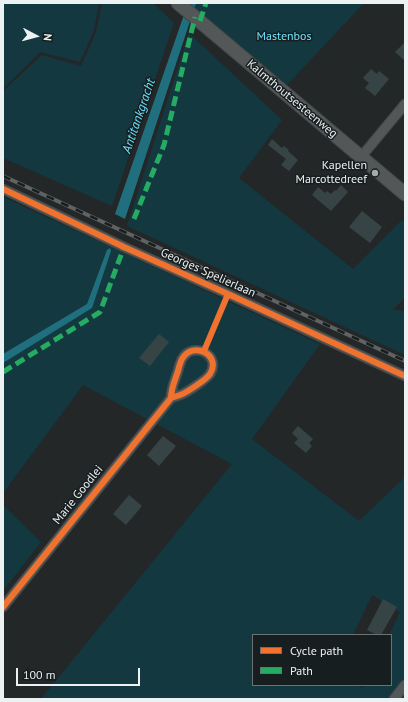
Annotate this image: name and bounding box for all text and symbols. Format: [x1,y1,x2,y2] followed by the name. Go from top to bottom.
[16,16,56,56] north arrow
[256,30,312,44] park label: Mastenbos
[41,33,55,42] text: N
[244,57,340,141] street label: Kalmthoutsesteenweg
[119,77,159,155] water label: Antitankgracht
[295,159,367,187] place label: Kapellen Marcottedreef
[370,168,380,178] marker: Kapellen Marcottedreef
[158,246,258,300] street label: Georges Spelierlaan
[50,463,106,527] street label: Marie Goodlei
[252,634,392,686] legend
[290,643,343,658] text: Cycle path
[18,660,142,686] scale bar
[290,663,313,678] text: Path
[23,667,56,682] text: 100 m

